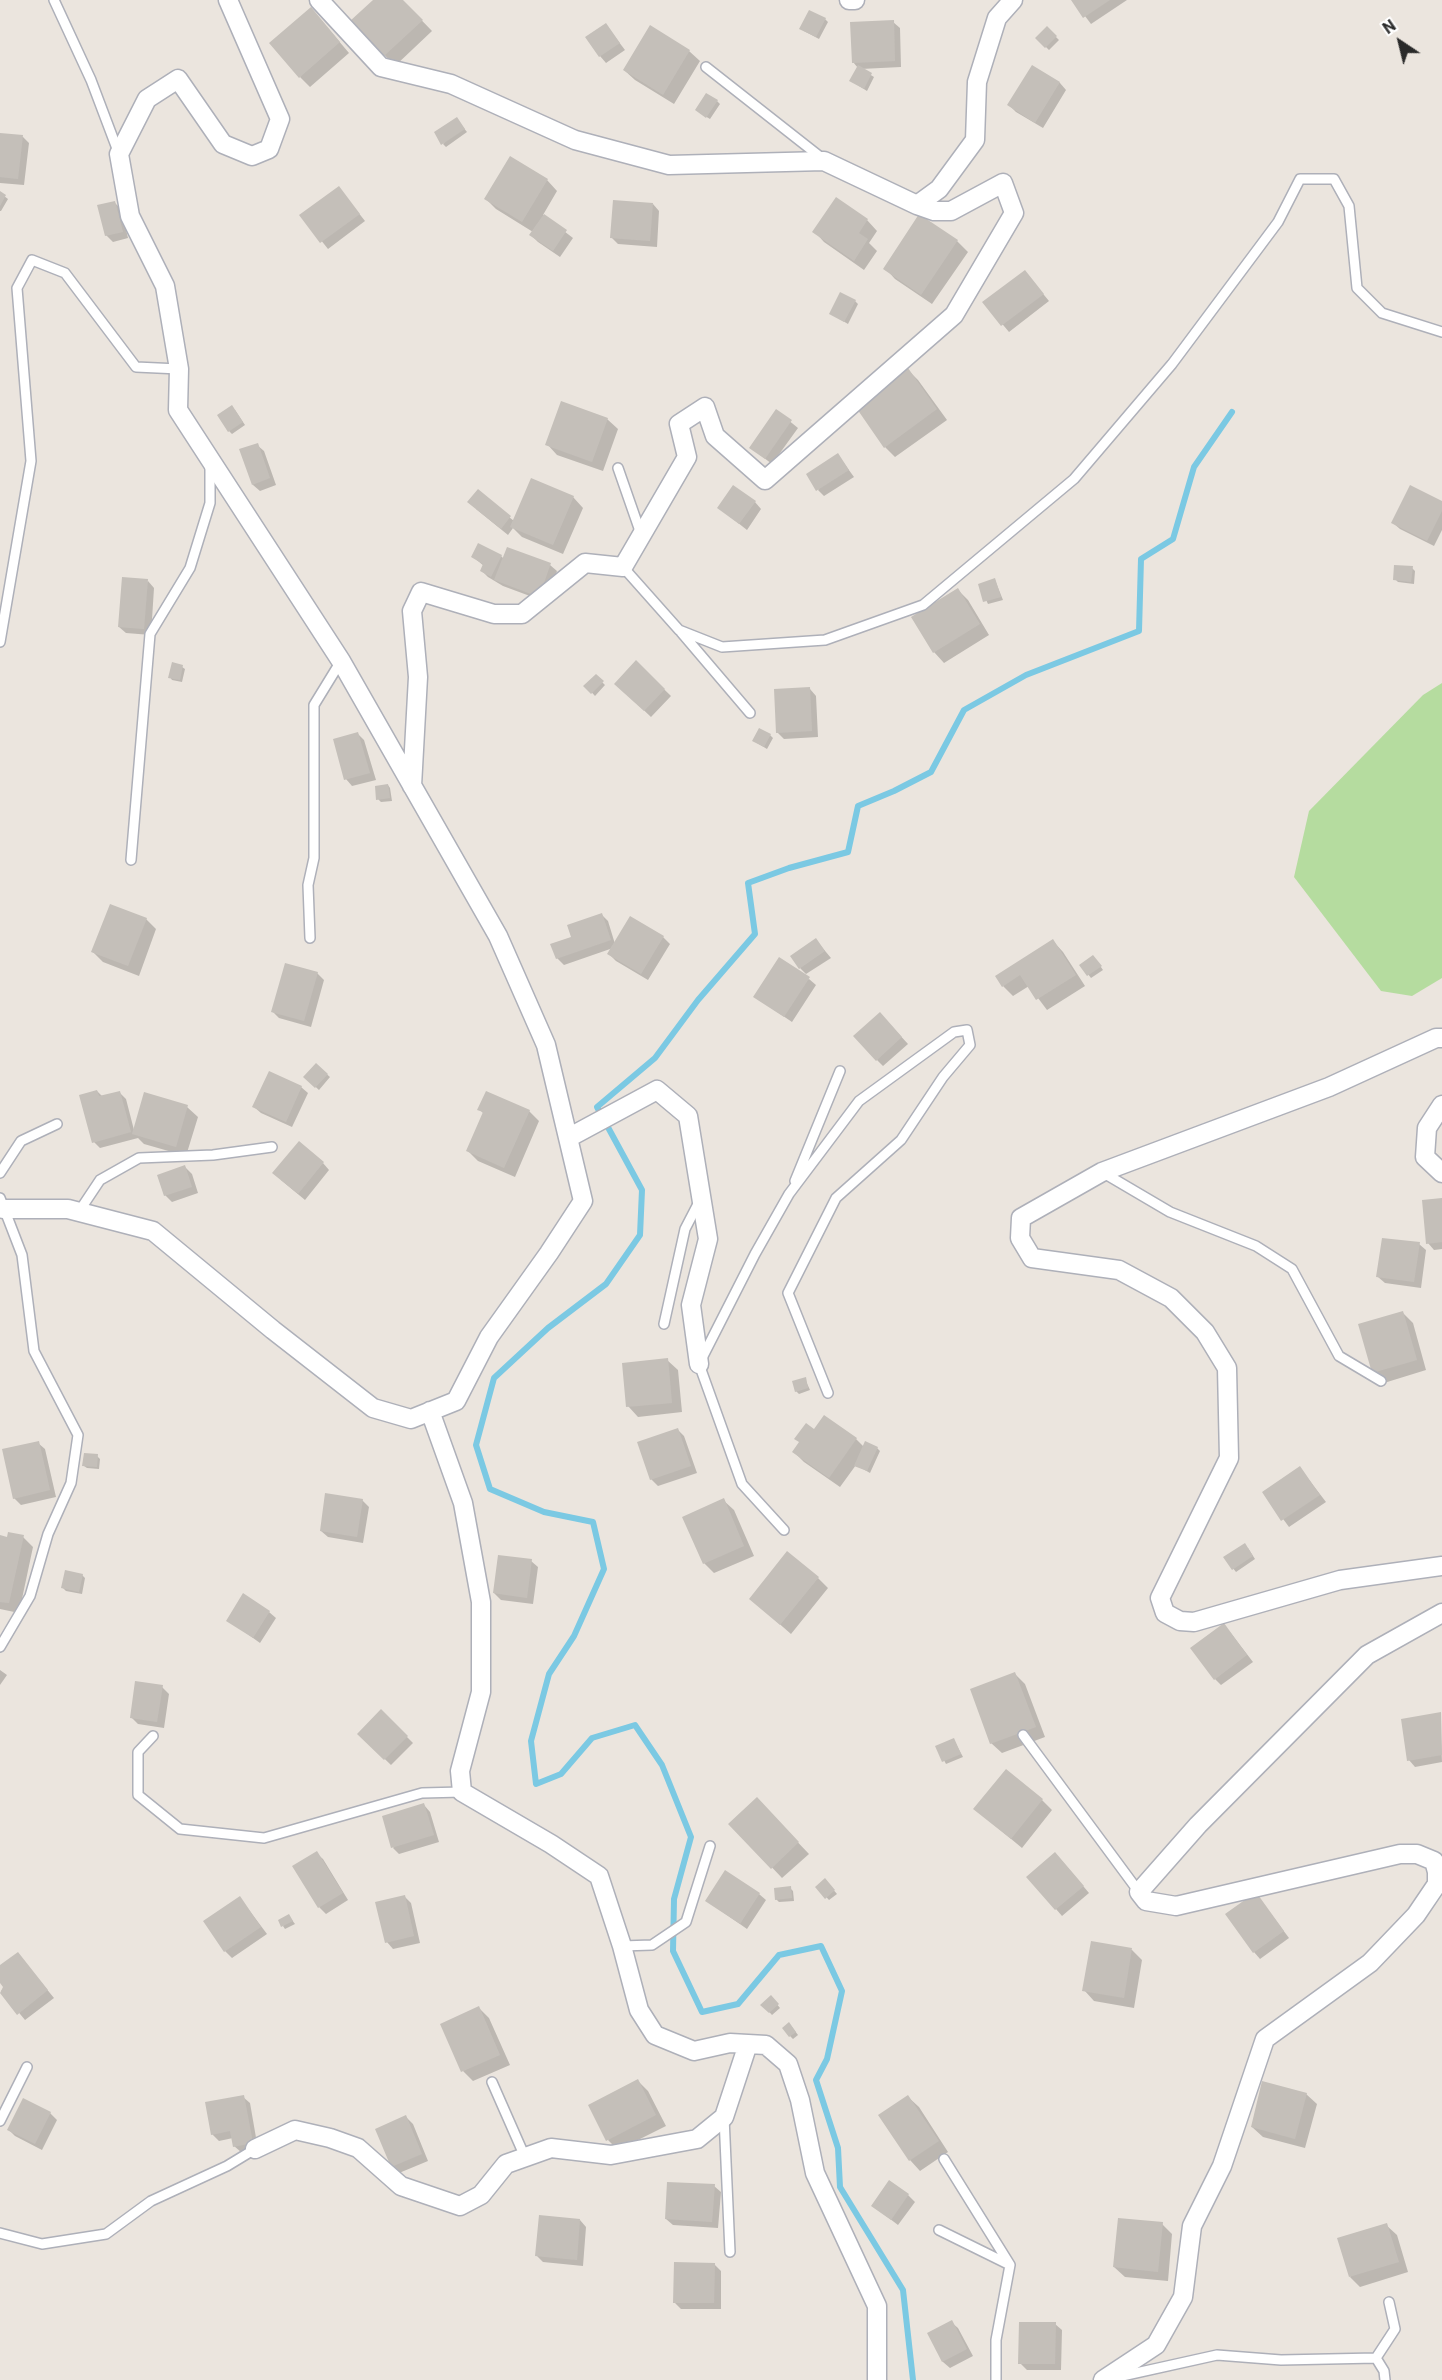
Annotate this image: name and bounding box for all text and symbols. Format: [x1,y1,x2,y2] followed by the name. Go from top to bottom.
[1370,12,1430,72] north arrow
[1379,16,1399,38] text: N

